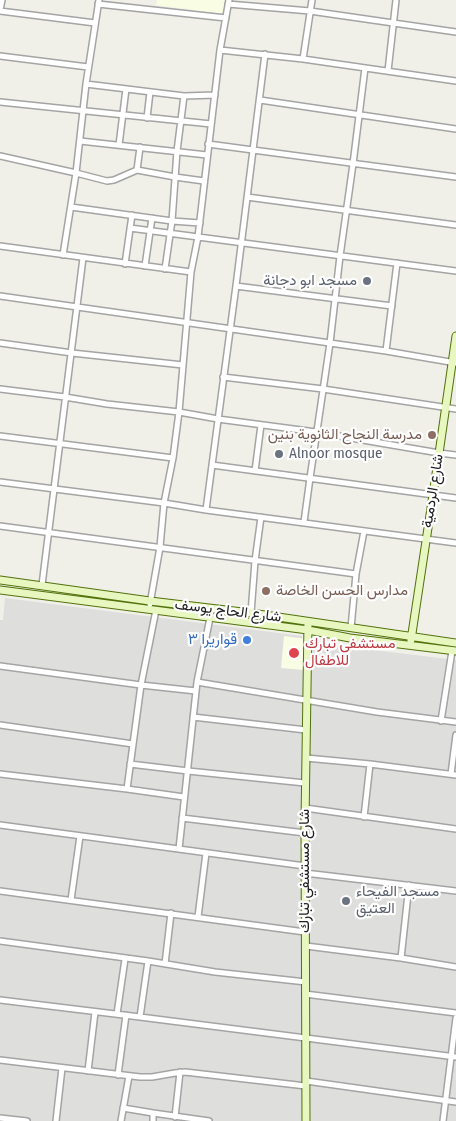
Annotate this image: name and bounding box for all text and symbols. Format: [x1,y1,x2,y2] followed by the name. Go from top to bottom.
[263,272,357,290] place label: مسجد ابو دجانة
[361,275,373,287] marker: مسجد ابو دجانة
[268,426,422,444] place label: مدرسة النجاح الثانوية بنين
[426,429,438,441] marker: مدرسة النجاح الثانوية بنين
[289,445,382,463] place label: Alnoor mosque
[273,448,285,460] marker: Alnoor mosque
[418,453,448,529] street label: شارع الردمية
[276,582,408,600] place label: مدارس الحسن الخاصة
[260,585,272,597] marker: مدارس الحسن الخاصة
[174,596,282,626] street label: شارع الحاج يوسف
[188,631,237,649] place label: قواريرا ٣
[241,634,253,646] marker: قواريرا ٣
[305,635,395,670] place label: مستشفى تبارك للاطفال
[287,646,301,660] marker: مستشفى تبارك للاطفال
[296,809,314,933] street label: شارع مستشفي تبارك
[356,883,439,918] place label: مسجد الفيحاء العتيق
[340,895,352,907] marker: مسجد الفيحاء العتيق

